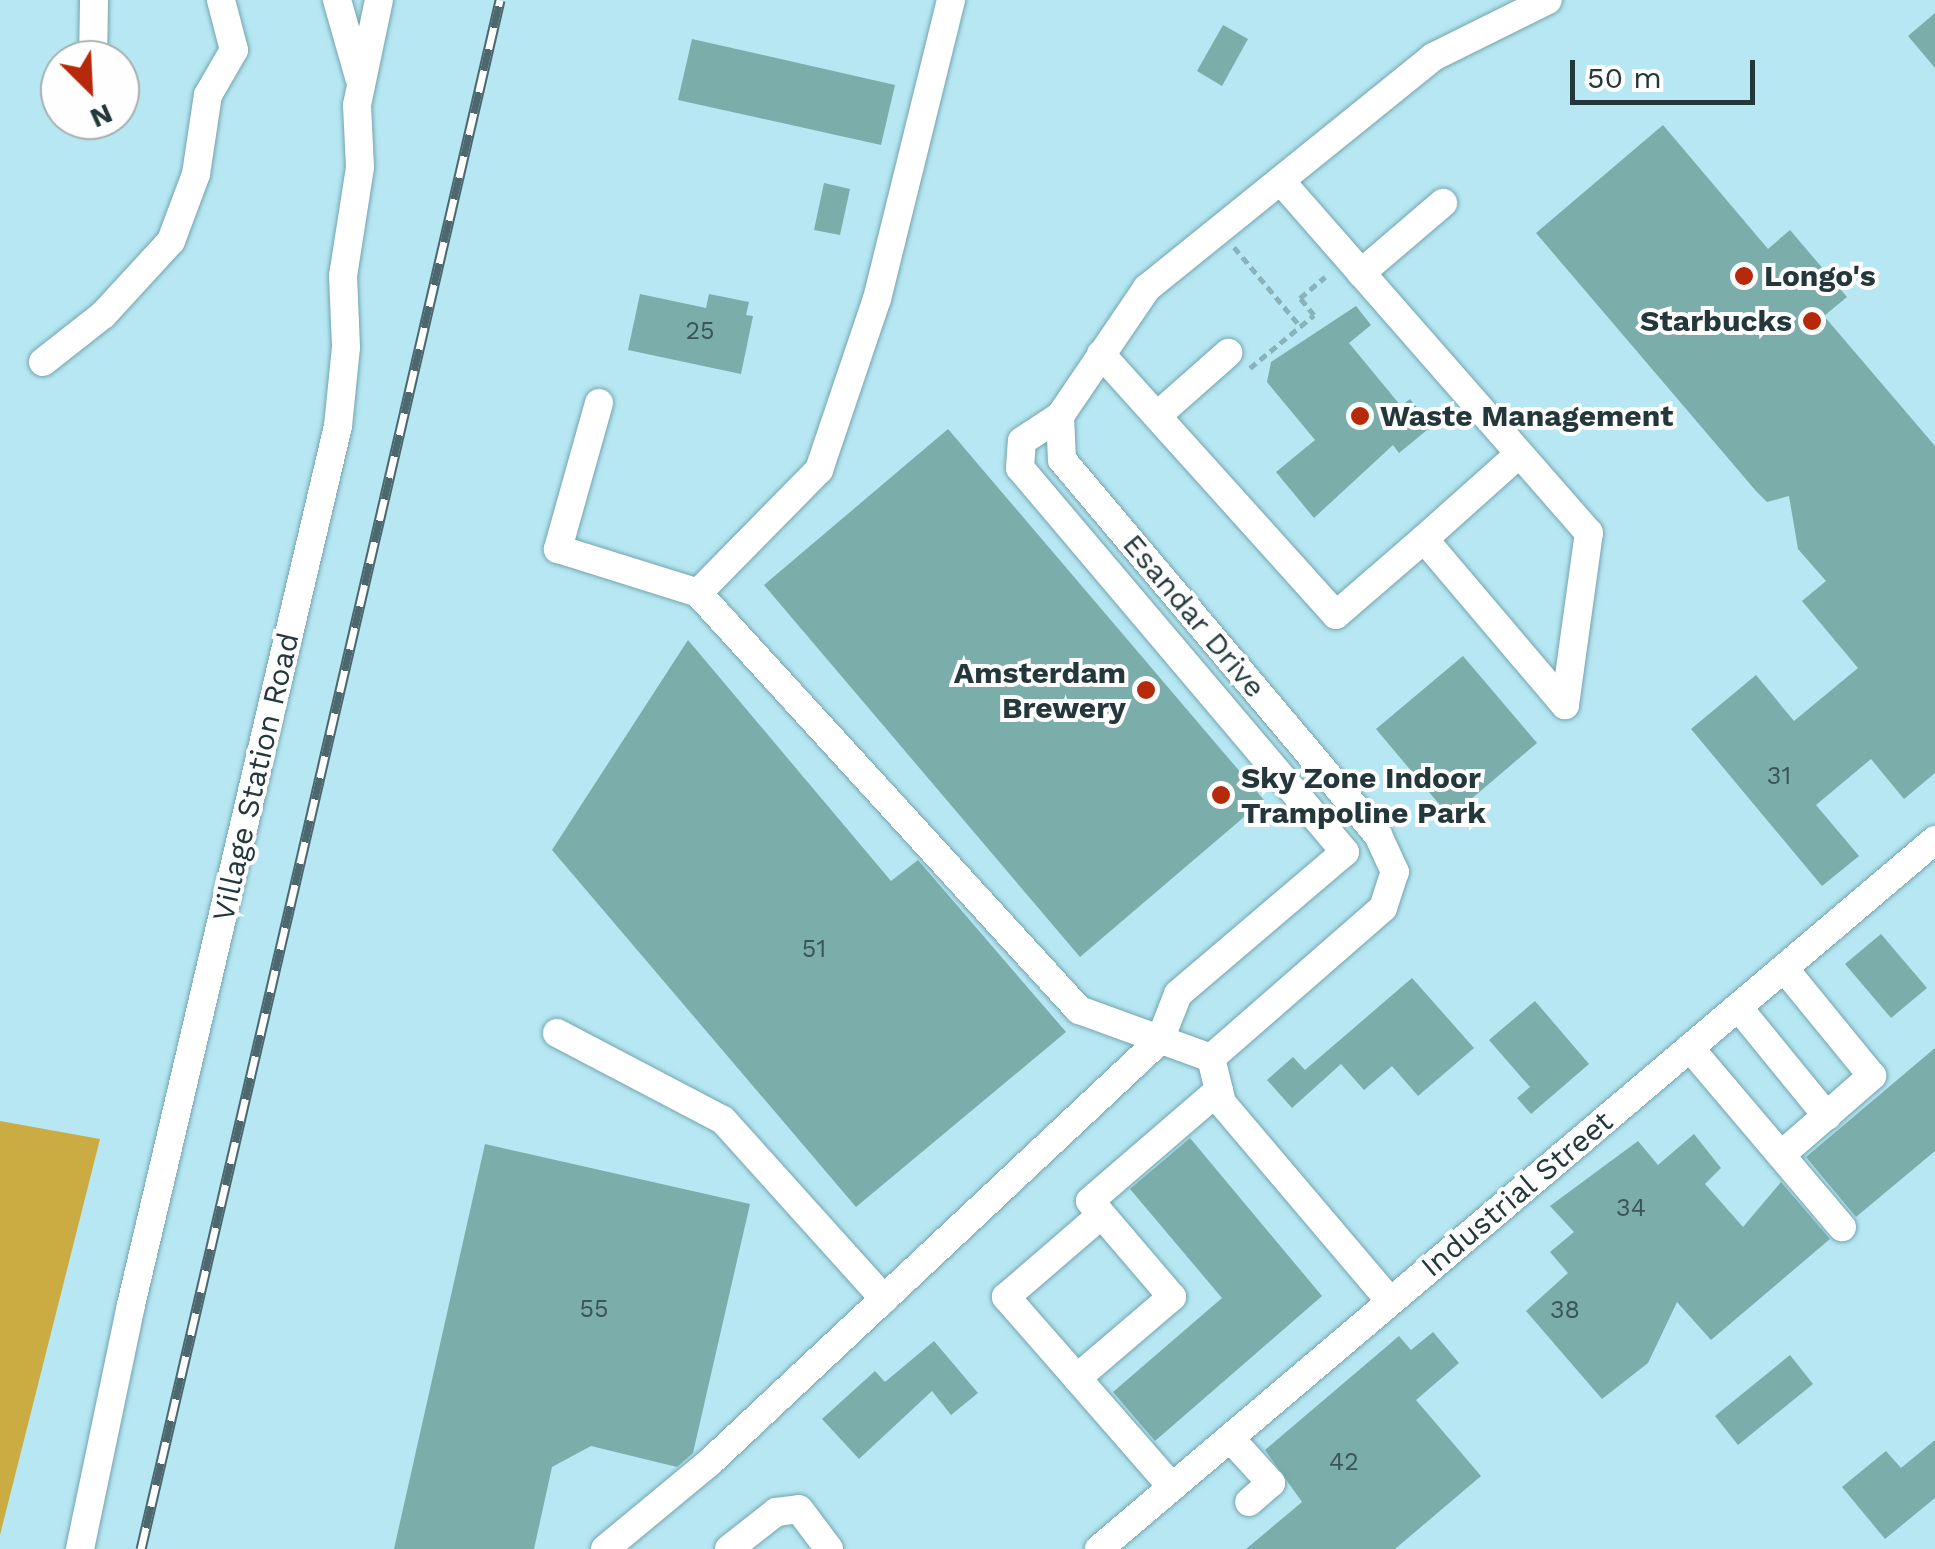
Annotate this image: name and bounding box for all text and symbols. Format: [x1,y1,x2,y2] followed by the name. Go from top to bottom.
[40,40,140,140] north arrow
[1575,40,1760,102] scale bar
[1587,60,1662,95] text: 50 m
[85,97,118,135] text: N
[1764,258,1876,294] place label: Longo's
[1733,265,1755,287] marker: Longo's
[1640,303,1792,339] place label: Starbucks
[1801,310,1823,332] marker: Starbucks
[685,316,715,346] house number: 25
[1380,398,1673,434] place label: Waste Management
[1349,405,1371,427] marker: Waste Management
[1115,527,1273,705] street label: Esandar Drive
[205,629,307,925] street label: Village Station Road
[954,655,1126,726] place label: Amsterdam Brewery
[1135,679,1157,701] marker: Amsterdam Brewery
[1241,760,1486,830] place label: Sky Zone Indoor Trampoline Park
[1767,761,1791,791] house number: 31
[1210,784,1232,806] marker: Sky Zone Indoor Trampoline Park
[802,934,826,964] house number: 51
[1414,1103,1620,1285] street label: Industrial Street
[1616,1193,1646,1223] house number: 34
[579,1294,609,1324] house number: 55
[1550,1295,1580,1325] house number: 38
[1329,1447,1359,1477] house number: 42

